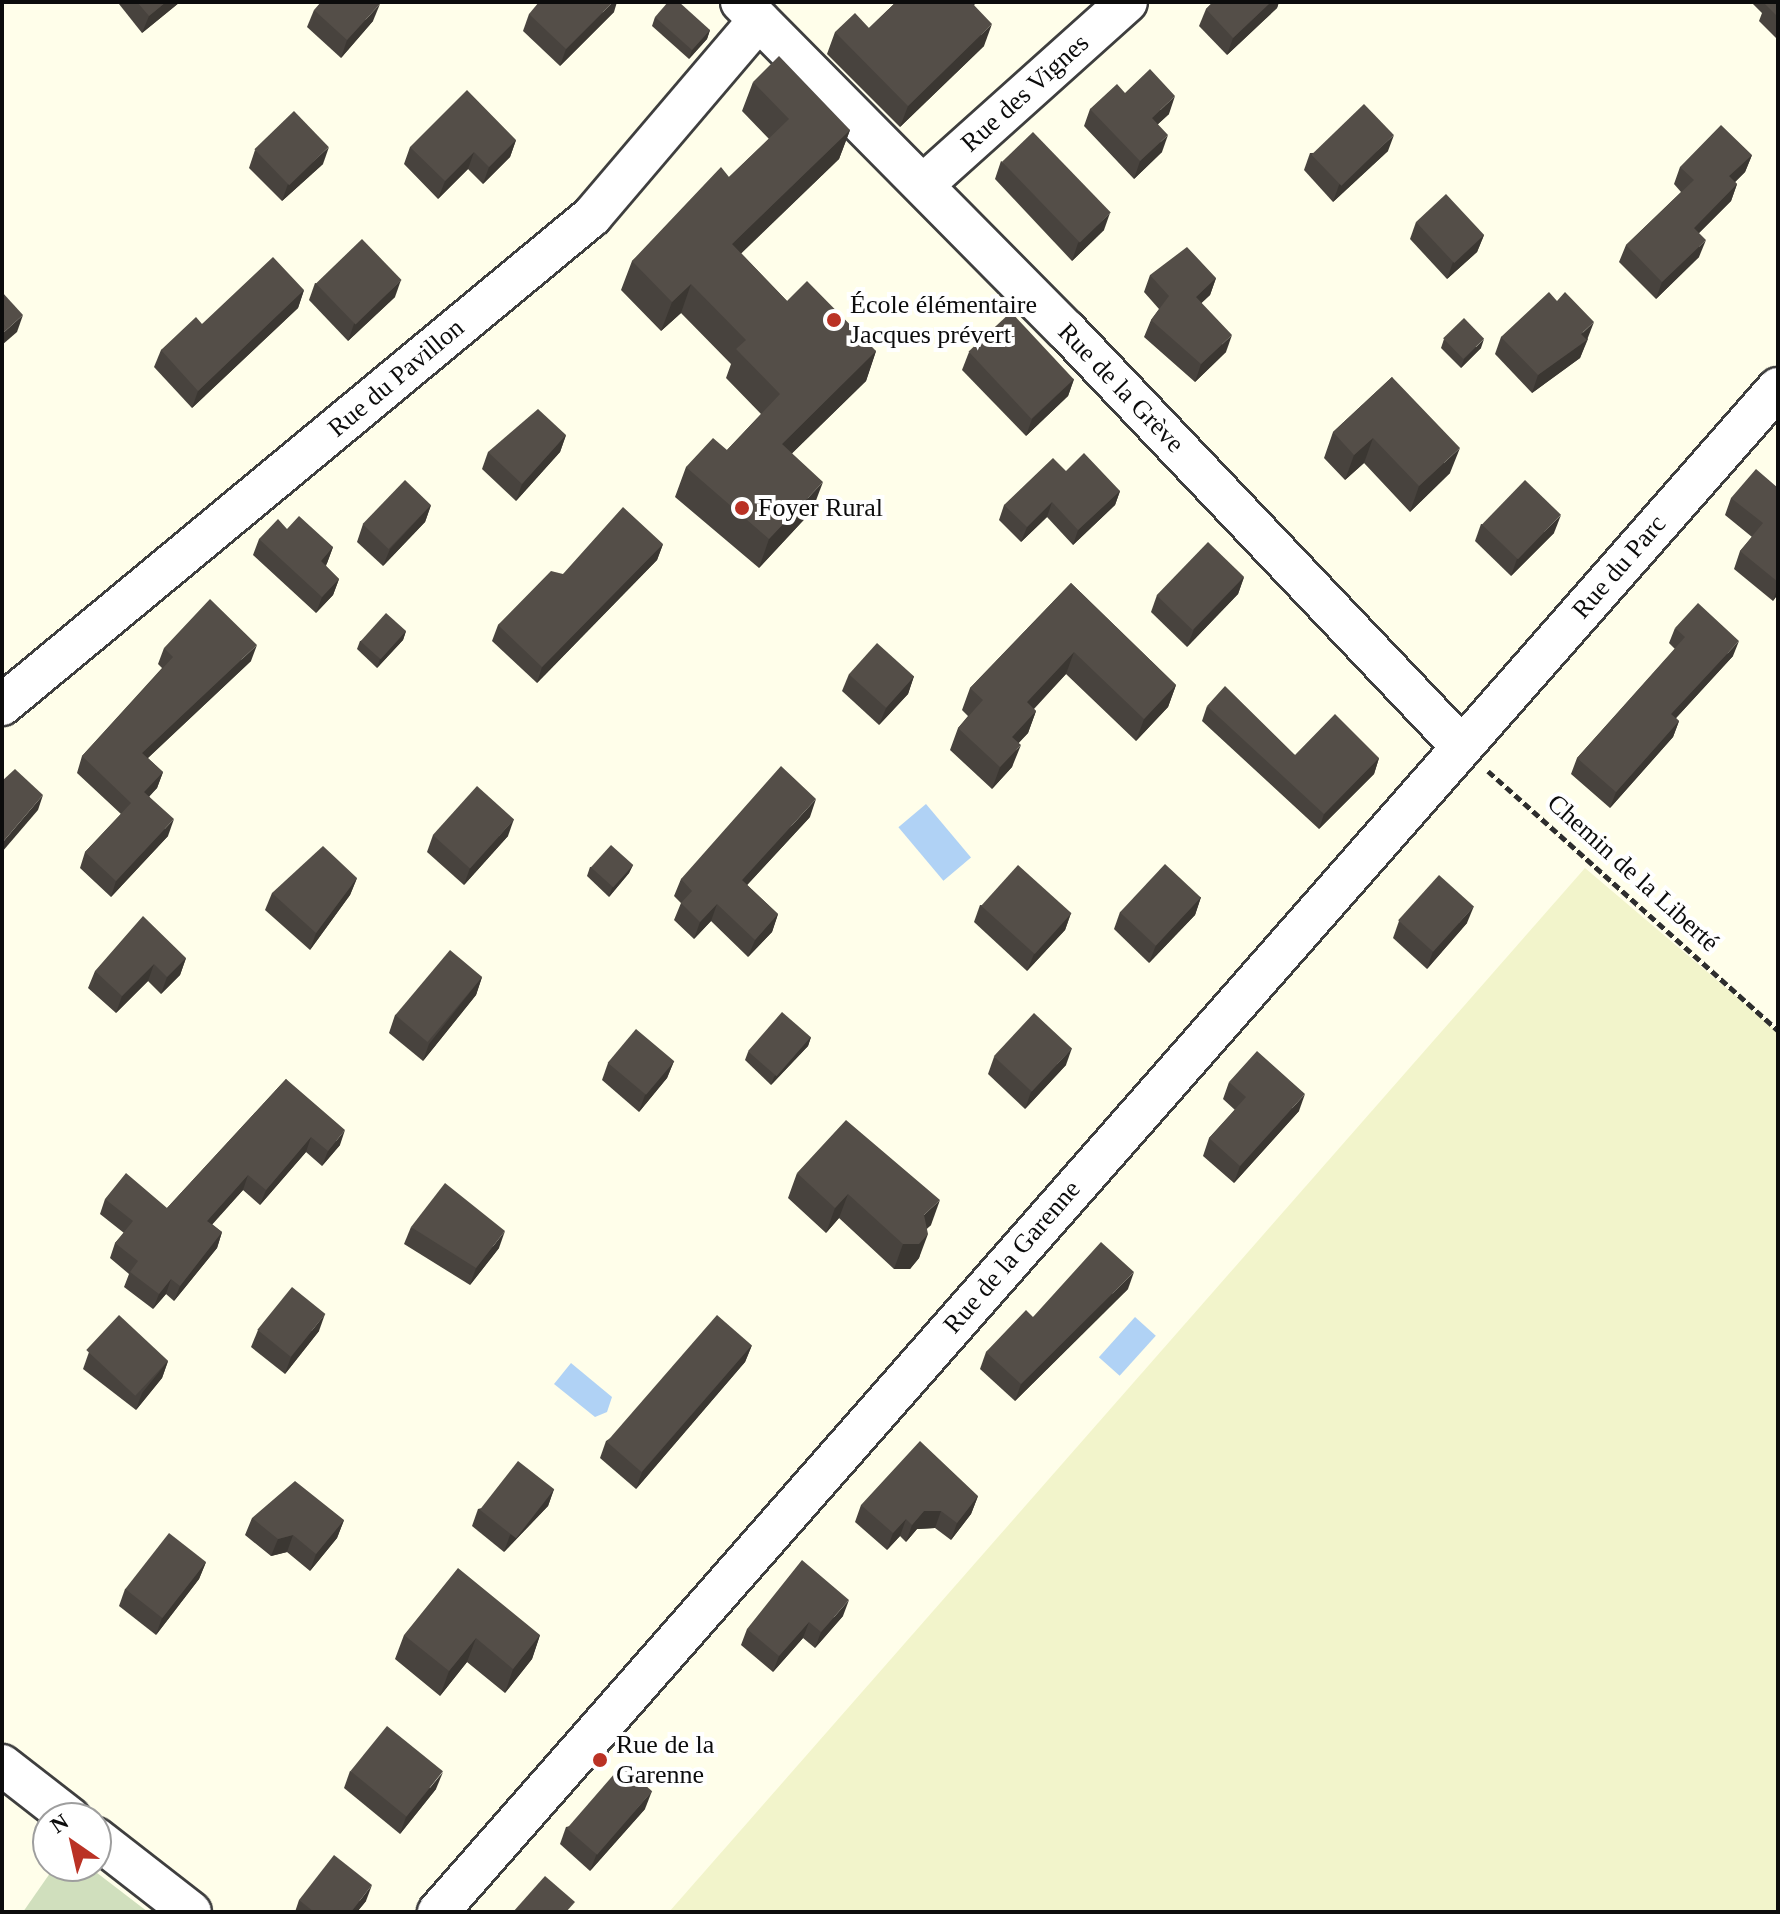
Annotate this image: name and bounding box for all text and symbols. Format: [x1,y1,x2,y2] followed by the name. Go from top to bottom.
[955,27,1095,159] street label: Rue des Vignes
[850,289,1037,350] place label: École élémentaire Jacques prévert
[825,311,843,329] marker: École élémentaire Jacques prévert
[322,312,470,444] street label: Rue du Pavillon
[1051,317,1191,459] street label: Rue de la Grève
[758,492,883,524] place label: Foyer Rural
[733,499,751,517] marker: Foyer Rural
[1566,509,1672,625] street label: Rue du Parc
[1541,788,1725,958] street label: Chemin de la Liberté
[937,1174,1087,1340] street label: Rue de la Garenne
[616,1729,714,1790] place label: Rue de la Garenne
[591,1751,609,1769] marker: Rue de la Garenne
[32,1802,112,1882] north arrow
[46,1809,73,1838] text: N

